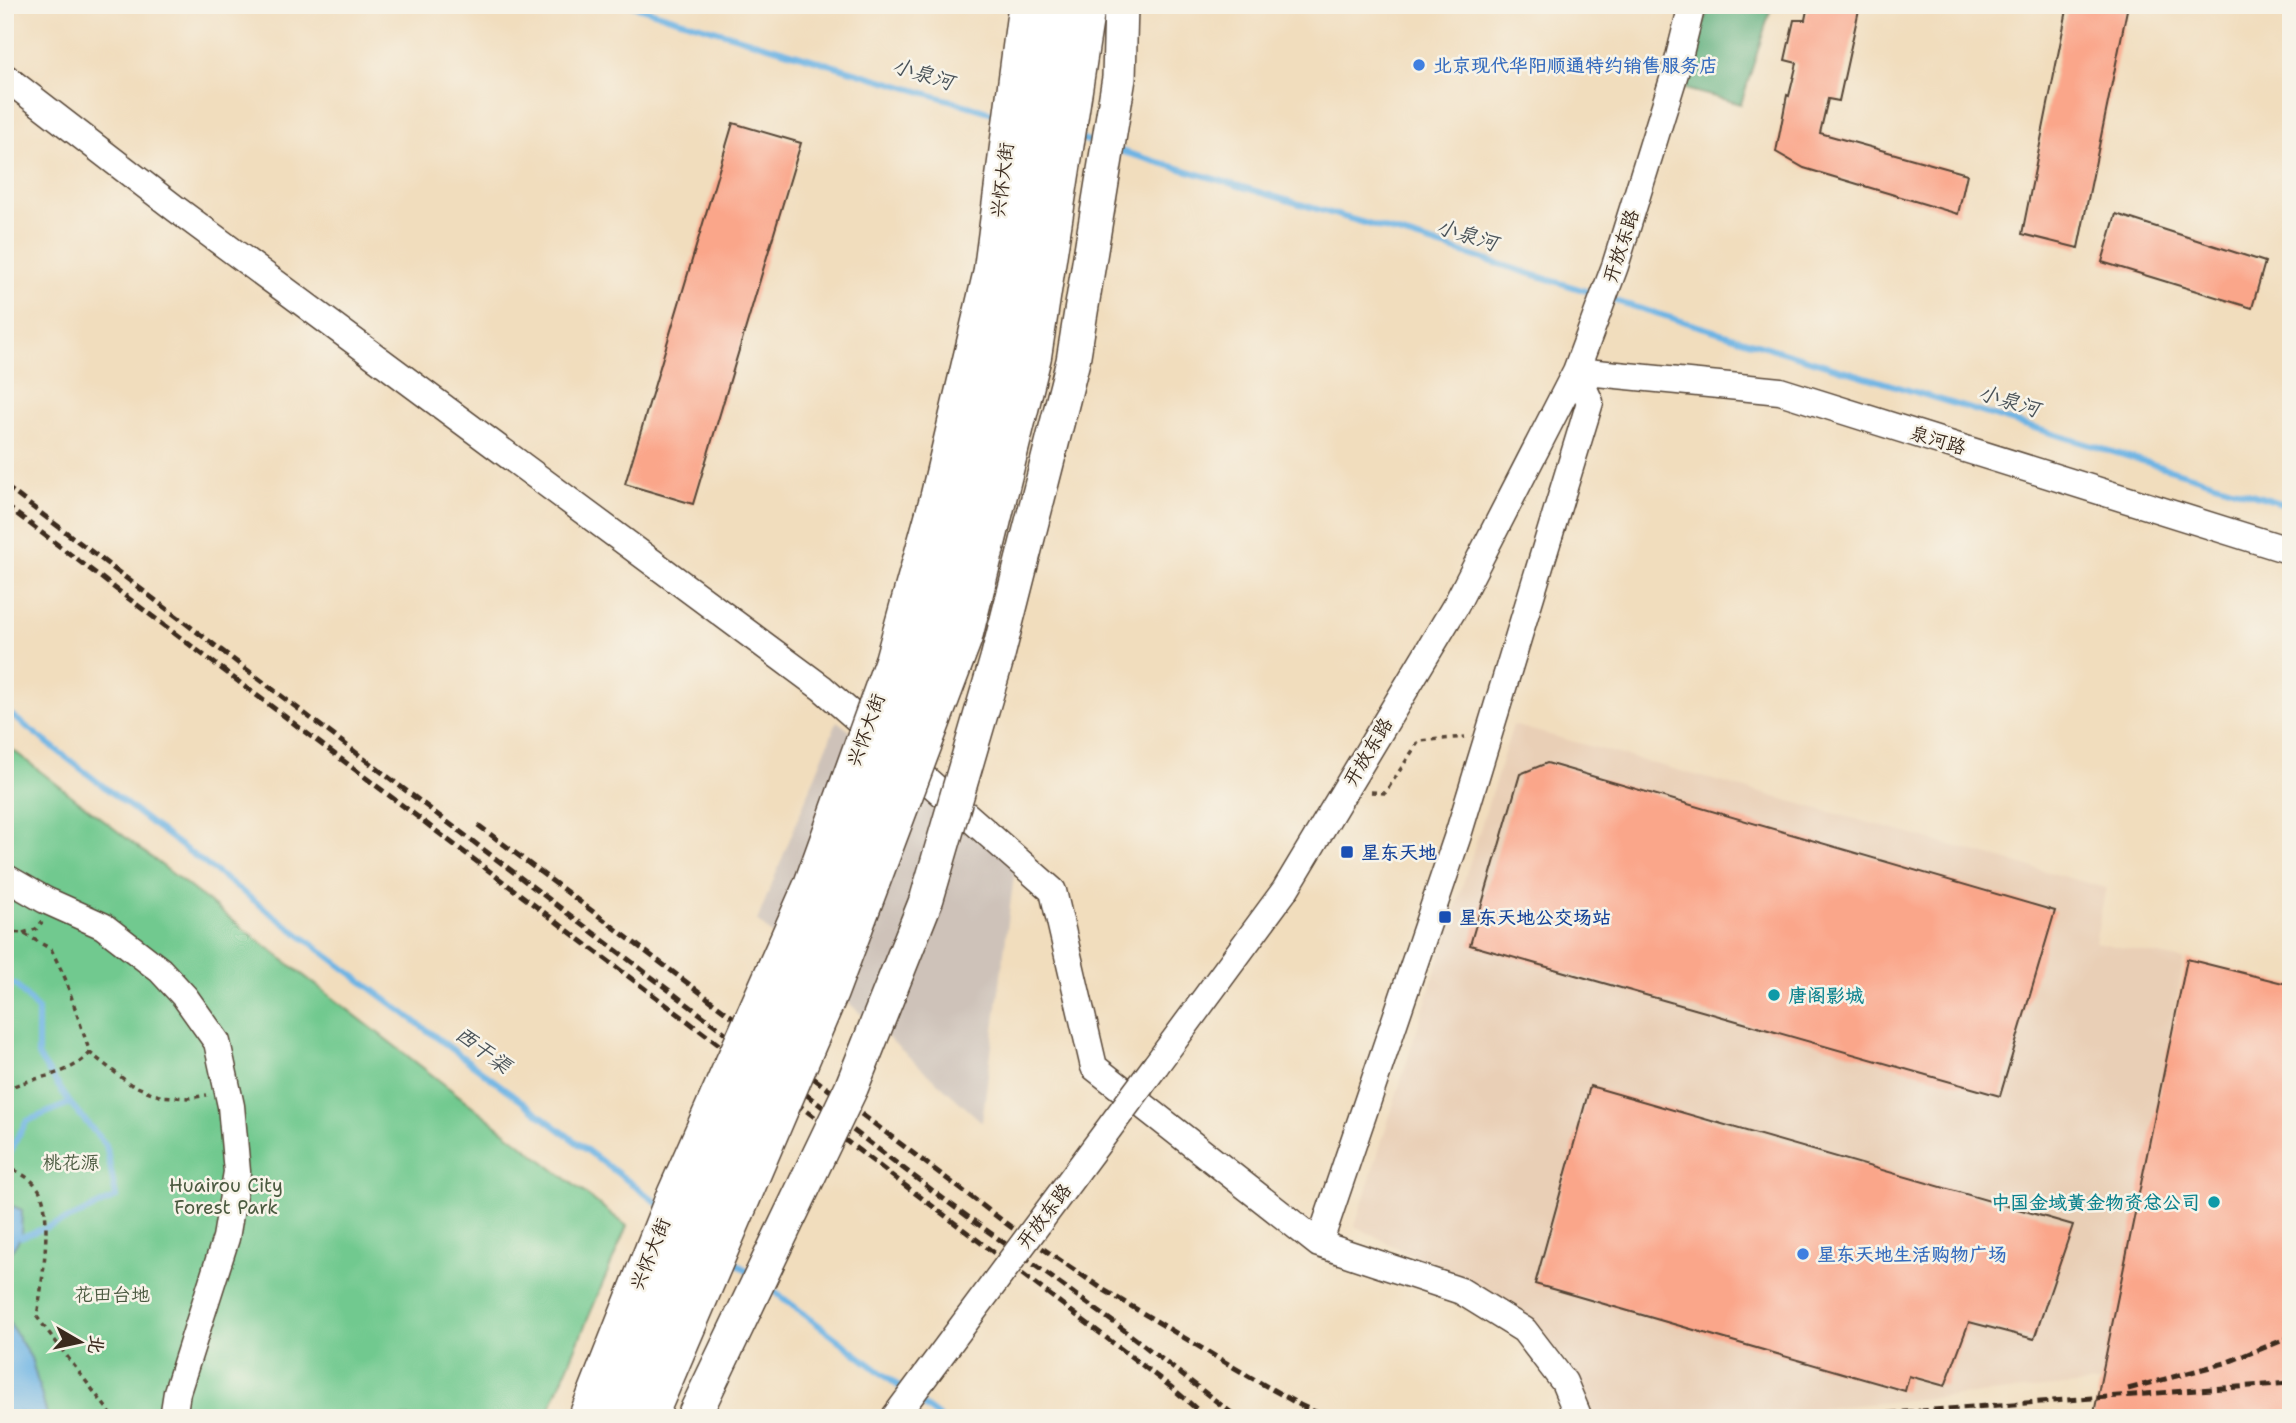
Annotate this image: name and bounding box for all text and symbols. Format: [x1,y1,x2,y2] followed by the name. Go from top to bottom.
[889,51,960,97] water label: 小泉河
[1433,53,1718,78] place label: 北京现代华阳顺通特约销售服务店
[1411,57,1427,73] marker: 北京现代华阳顺通特约销售服务店
[985,141,1019,219] street label: 兴怀大街
[1597,206,1645,286] street label: 开放东路
[1433,212,1504,258] water label: 小泉河
[1975,378,2046,424] water label: 小泉河
[1907,420,1969,460] street label: 泉河路
[841,690,891,770] street label: 兴怀大街
[1338,713,1398,791] street label: 开放东路
[1361,840,1437,865] place label: 星东天地
[1339,844,1355,860] marker: 星东天地
[1459,905,1611,930] place label: 星东天地公交场站
[1437,909,1453,925] marker: 星东天地公交场站
[1788,983,1864,1008] place label: 唐阁影城
[1766,987,1782,1003] marker: 唐阁影城
[449,1020,518,1081] water label: 西干渠
[42,1150,100,1175] park label: 桃花源
[169,1173,283,1220] park label: Huairou City Forest Park
[1011,1178,1077,1254] street label: 开放东路
[1991,1190,2200,1215] place label: 中国金域黄金物资总公司
[2206,1194,2222,1210] marker: 中国金域黄金物资总公司
[624,1214,676,1294] street label: 兴怀大街
[1817,1242,2007,1267] place label: 星东天地生活购物广场
[1795,1246,1811,1262] marker: 星东天地生活购物广场
[74,1282,150,1307] park label: 花田台地
[46,1308,116,1378] north arrow
[82,1333,110,1356] text: 北

